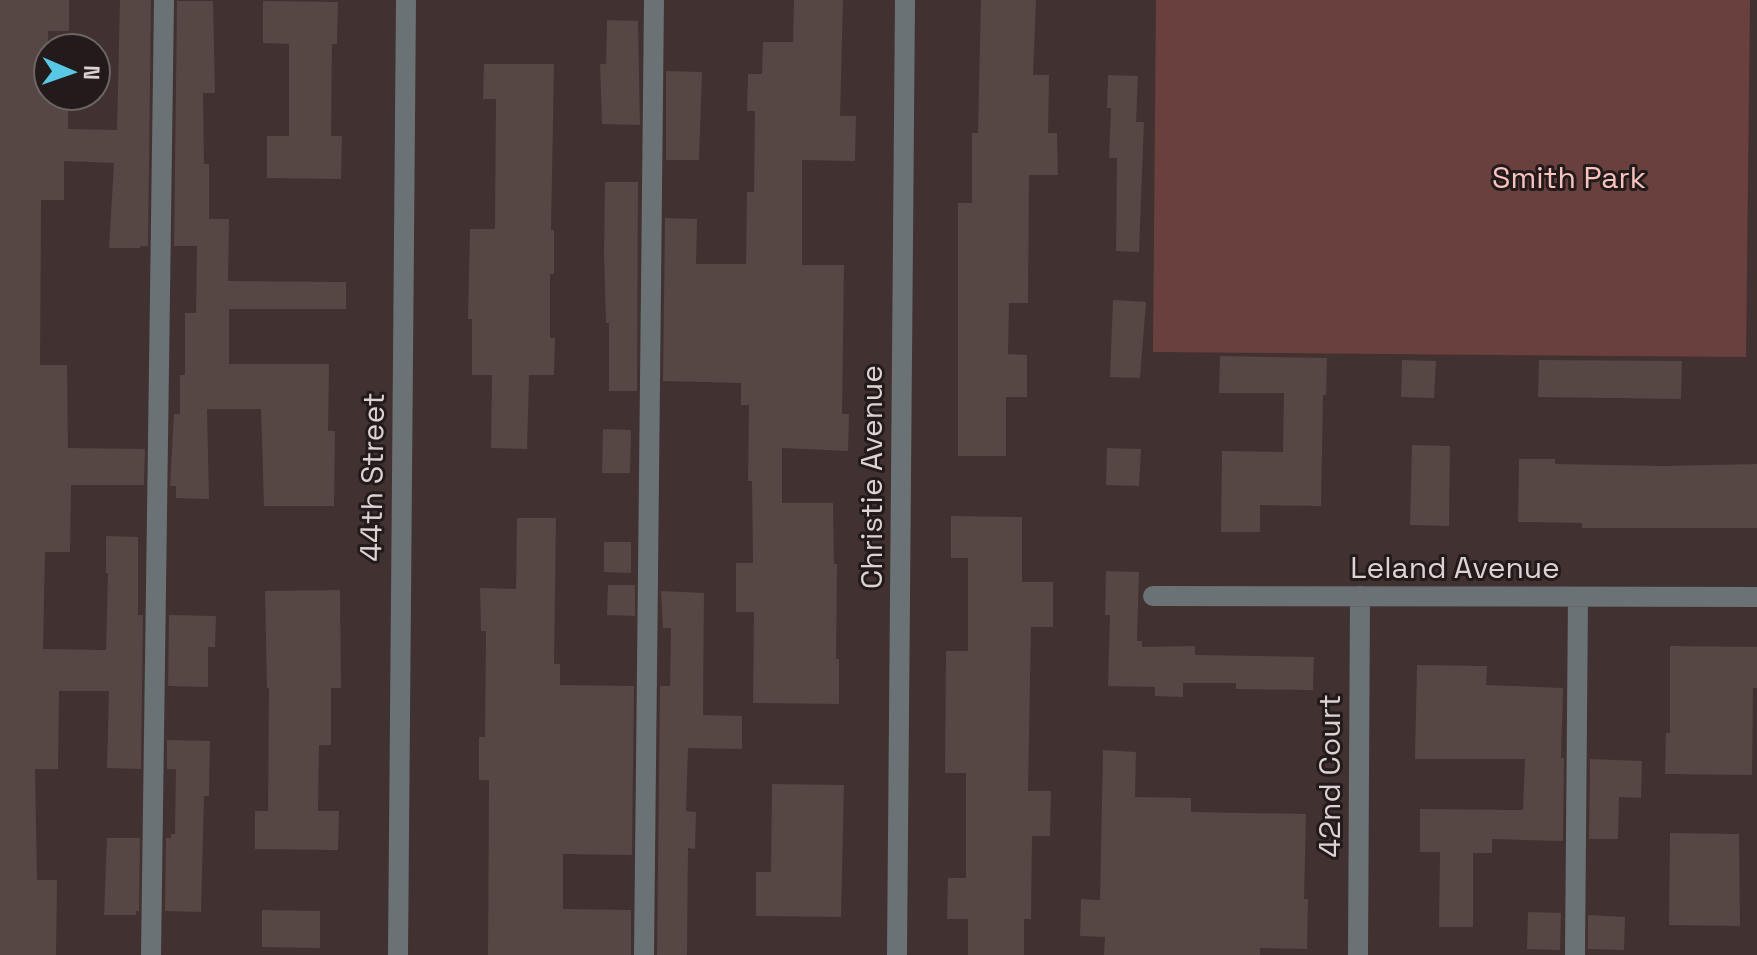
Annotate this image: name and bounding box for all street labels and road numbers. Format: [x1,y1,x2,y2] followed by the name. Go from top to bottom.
[852,365,891,589] street label: Christie Avenue
[351,392,393,562] street label: 44th Street
[1350,548,1560,587] street label: Leland Avenue
[1310,694,1349,858] street label: 42nd Court

